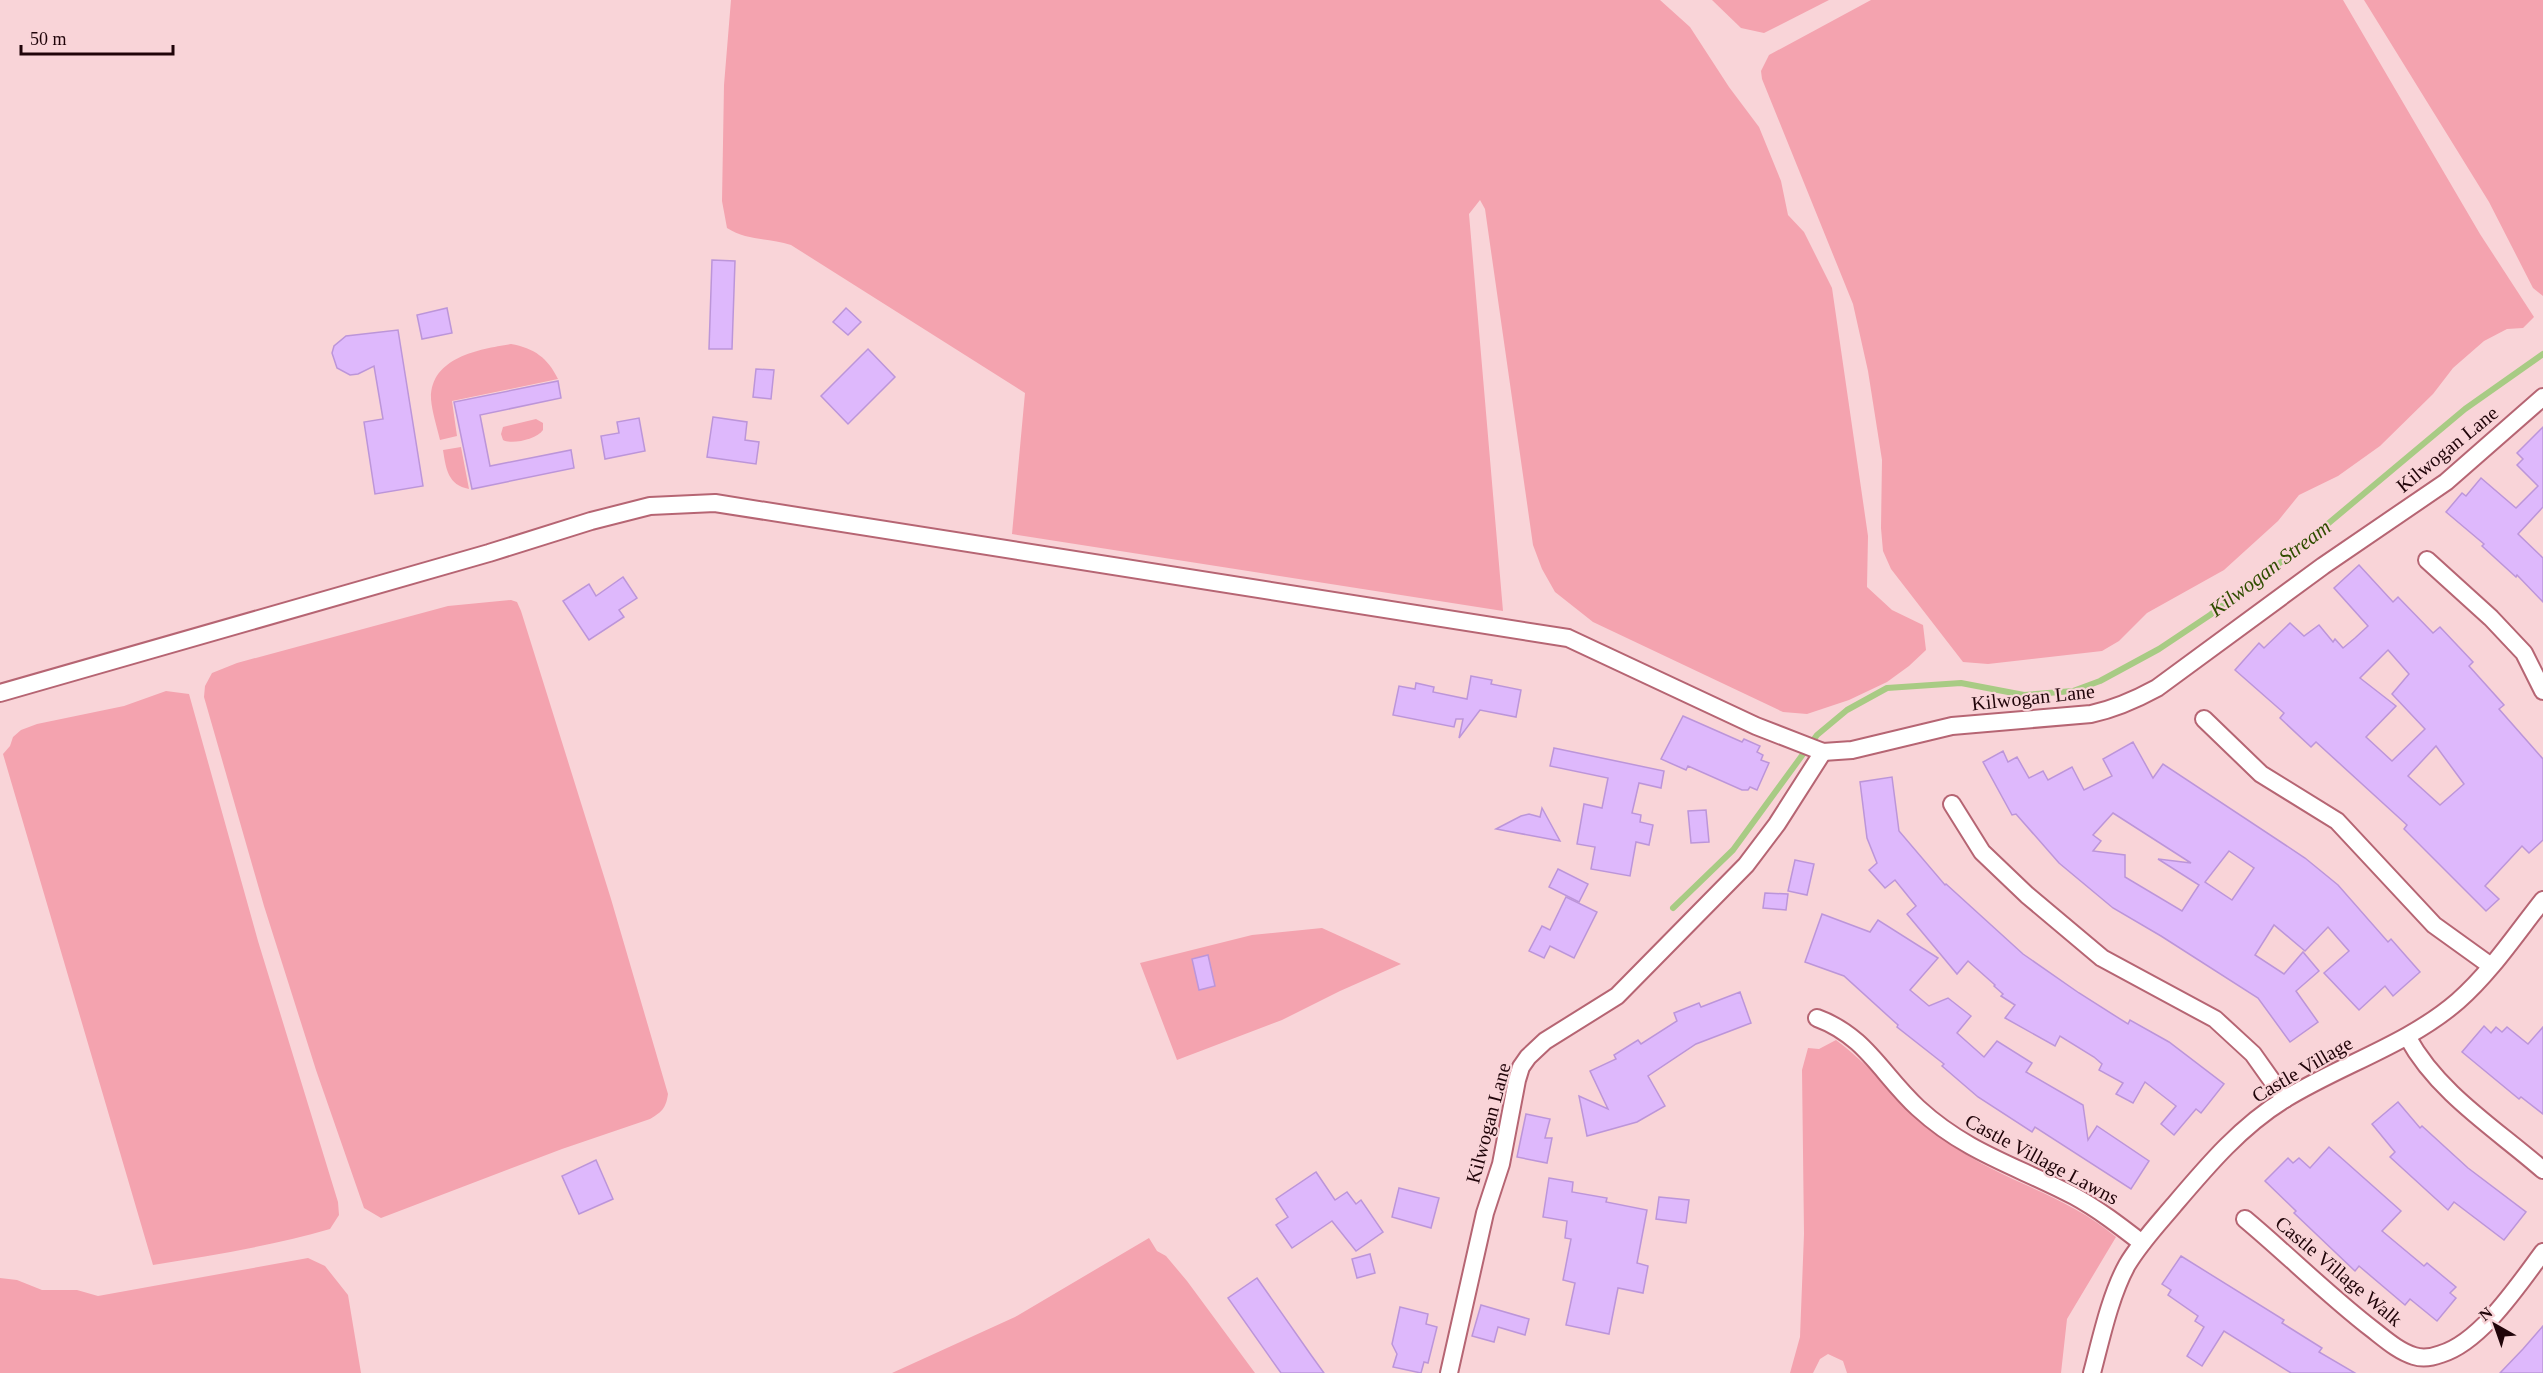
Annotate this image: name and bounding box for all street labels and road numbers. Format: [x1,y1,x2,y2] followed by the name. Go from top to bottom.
[2392,401,2503,497] street label: Kilwogan Lane
[1970,680,2096,715] street label: Kilwogan Lane
[2248,1031,2357,1107] street label: Castle Village
[1461,1060,1516,1186] street label: Kilwogan Lane
[1961,1109,2123,1210] street label: Castle Village Lawns
[2271,1212,2407,1331] street label: Castle Village Walk

